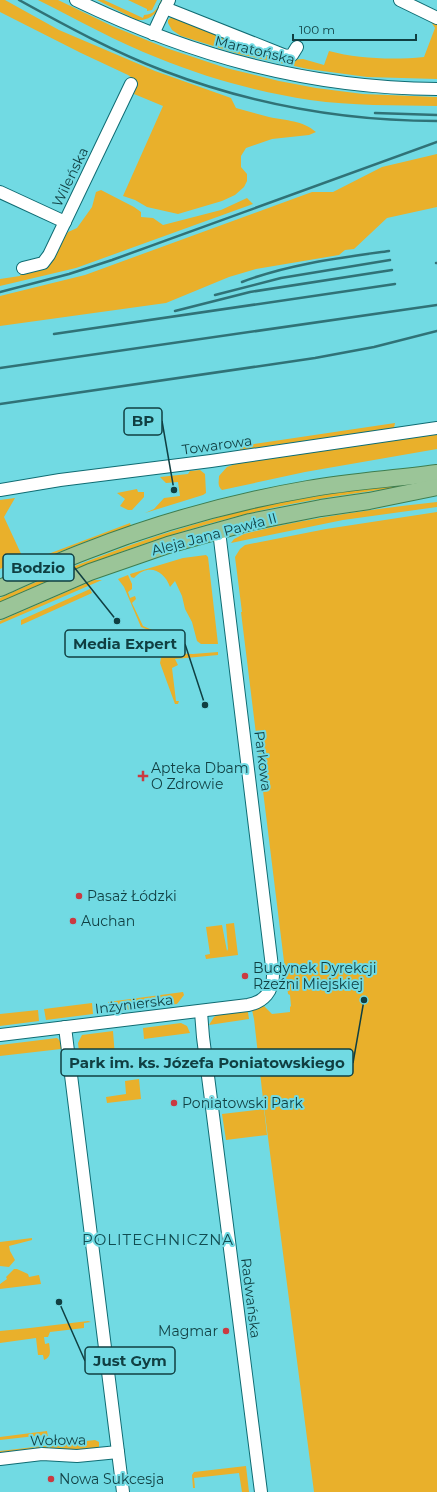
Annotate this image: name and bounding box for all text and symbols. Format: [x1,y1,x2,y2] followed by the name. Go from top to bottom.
[293,16,416,42] scale bar
[299,22,335,37] text: 100 m
[213,31,297,69] street label: Maratońska
[48,144,92,210] street label: Wileńska
[124,408,162,435] callout: BP
[132,411,154,430] text: BP
[181,431,253,459] street label: Towarowa
[149,509,279,559] street label: Aleja Jana Pawła II
[3,554,74,581] callout: Bodzio
[11,558,65,577] text: Bodzio
[65,630,185,657] callout: Media Expert
[73,634,178,653] text: Media Expert
[250,730,276,792] street label: Parkowa
[151,759,249,793] place label: Apteka Dbam O Zdrowie
[138,771,148,781] marker: Apteka Dbam O Zdrowie
[87,887,177,905] place label: Pasaż Łódzki
[74,891,84,901] marker: Pasaż Łódzki
[81,912,135,930] place label: Auchan
[68,916,78,926] marker: Auchan
[253,959,377,993] place label: Budynek Dyrekcji Rzeźni Miejskiej
[240,971,250,981] marker: Budynek Dyrekcji Rzeźni Miejskiej
[94,990,174,1018] street label: Inżynierska
[61,1049,353,1076] callout: Park im. ks. Józefa Poniatowskiego
[69,1053,345,1072] text: Park im. ks. Józefa Poniatowskiego
[182,1094,304,1112] place label: Poniatowski Park
[169,1098,179,1108] marker: Poniatowski Park
[82,1230,234,1249] district label: POLITECHNICZNA
[237,1257,265,1339] street label: Radwańska
[158,1322,218,1340] place label: Magmar
[221,1326,231,1336] marker: Magmar
[85,1347,175,1374] callout: Just Gym
[92,1351,167,1370] text: Just Gym
[30,1431,86,1449] street label: Wołowa
[59,1470,164,1488] place label: Nowa Sukcesja
[46,1474,56,1484] marker: Nowa Sukcesja

